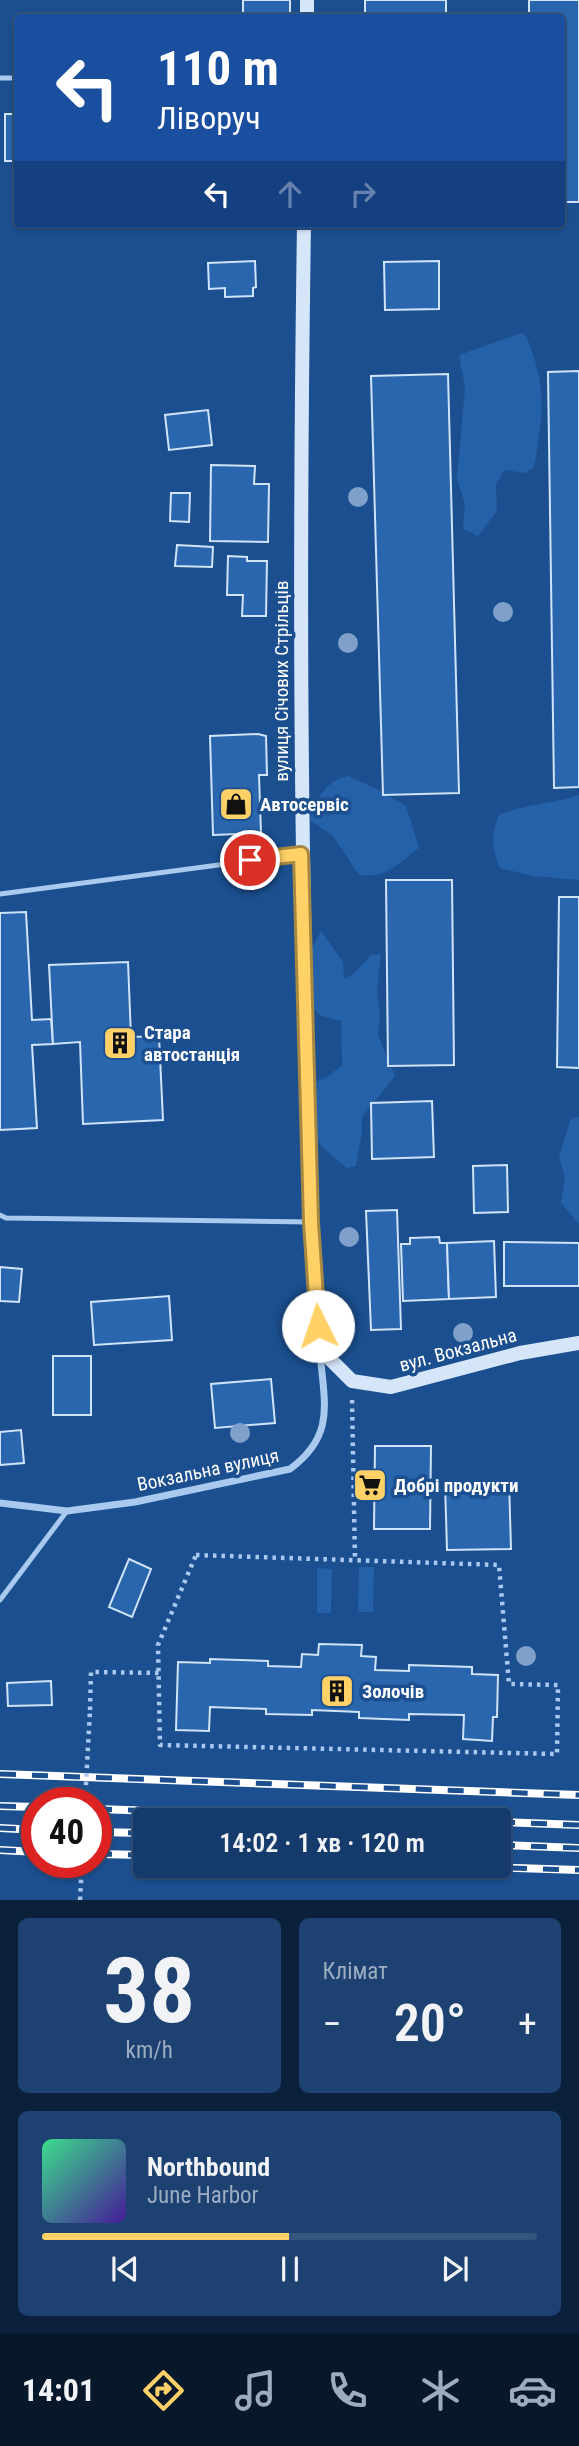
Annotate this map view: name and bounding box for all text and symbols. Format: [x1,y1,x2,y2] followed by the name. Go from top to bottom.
[157,40,279,97] text: 110 m
[42,42,133,133] icon: left
[157,99,261,137] text: Ліворуч
[198,175,236,213] icon: left
[271,175,309,213] icon: ahead
[344,175,382,213] icon: right
[270,581,293,781] street label: вулиця Січових Стрільців
[217,785,255,823] shop icon: Автосервіс
[260,793,349,816] place label: Автосервіс
[220,830,280,890] pin
[231,841,269,879] icon: arrive
[144,1021,240,1066] place label: Стара автостанція
[101,1024,139,1062] building icon: Стара автостанція
[281,1289,355,1363] position arrow
[397,1323,519,1377] street label: вул. Вокзальна
[135,1444,281,1496] street label: Вокзальна вулиця
[351,1466,389,1504] supermarket icon: Добрі продукти
[394,1474,518,1497] place label: Добрі продукти
[318,1672,356,1710] building icon: Золочів
[362,1680,424,1703] place label: Золочів
[21,1787,112,1878] speed limit sign: 40
[219,1828,425,1858] text: 14:02 · 1 хв · 120 m
[103,1938,195,2044] text: 38
[323,1958,388,1985] text: Клімат
[394,1993,466,2054] text: 20°
[323,2002,342,2046] text: −
[518,2002,537,2046] text: +
[126,2037,173,2064] text: km/h
[147,2152,270,2182] text: Northbound
[147,2182,259,2209] text: June Harbor
[106,2250,144,2288] icon: previous
[271,2250,309,2288] icon: pause
[436,2250,474,2288] icon: next
[139,2366,188,2415] icon: directions
[231,2366,280,2415] icon: music
[323,2366,372,2415] icon: phone
[416,2366,465,2415] icon: climate
[508,2366,557,2415] icon: car
[22,2371,95,2409] text: 14:01

